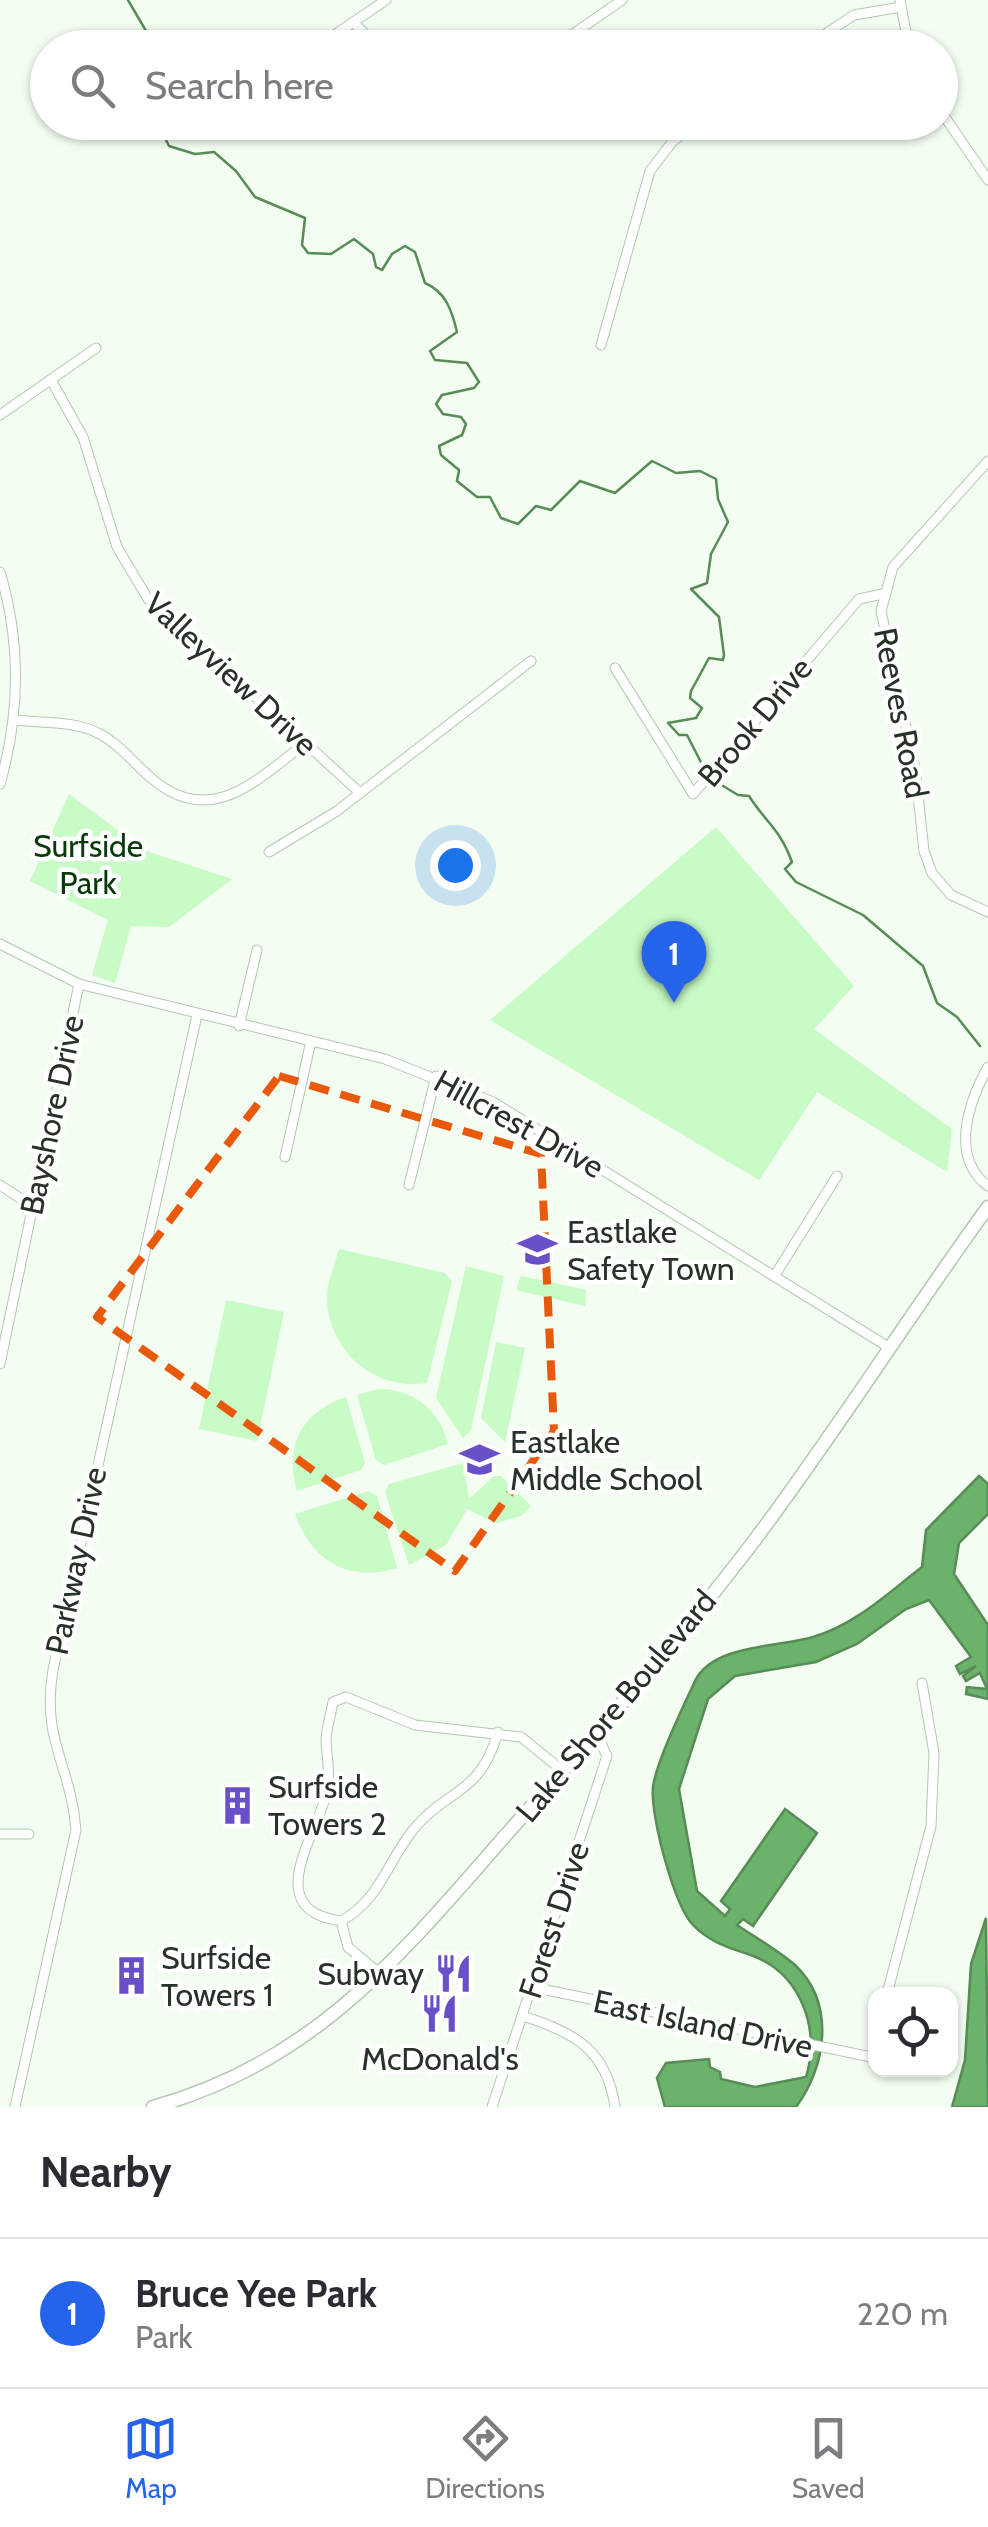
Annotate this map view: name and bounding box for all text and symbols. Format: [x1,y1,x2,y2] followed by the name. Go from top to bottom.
[30,30,958,140] search box
[65,58,120,113] icon: search
[145,62,334,109] text: Search here
[137,584,326,764] street label: Valleyview Drive
[866,624,937,802] street label: Reeves Road
[689,649,820,794] street label: Brook Drive
[33,826,143,902] park label: Surfside Park
[430,840,481,891] your location
[642,920,706,1003] pin: 1
[11,1012,92,1218] street label: Bayshore Drive
[428,1061,611,1186] street label: Hillcrest Drive
[567,1212,735,1288] place label: Eastlake Safety Town
[516,1229,558,1271] school or university icon: Eastlake Safety Town
[510,1422,703,1498] place label: Eastlake Middle School
[459,1439,501,1481] school or university icon: Eastlake Middle School
[37,1464,114,1658] street label: Parkway Drive
[507,1582,724,1830] street label: Lake Shore Boulevard
[268,1767,387,1843] place label: Surfside Towers 2
[217,1784,259,1826] building icon: Surfside Towers 2
[510,1837,597,2003] street label: Forest Drive
[161,1938,273,2014] place label: Surfside Towers 1
[433,1953,475,1995] restaurant icon: Subway
[317,1954,424,1993] place label: Subway
[110,1955,152,1997] building icon: Surfside Towers 1
[590,1981,816,2066] street label: East Island Drive
[868,1987,958,2077] map controls
[868,1987,958,2077] button: locate
[419,1993,461,2035] restaurant icon: McDonald's
[361,2039,519,2078] place label: McDonald's
[40,2146,172,2198] text: Nearby
[135,2270,377,2317] text: Bruce Yee Park
[67,2294,78,2333] text: 1
[857,2294,948,2333] text: 220 m
[135,2317,193,2356] text: Park
[123,2411,178,2505] tab: Map
[425,2411,545,2505] tab: Directions
[792,2411,865,2505] tab: Saved

